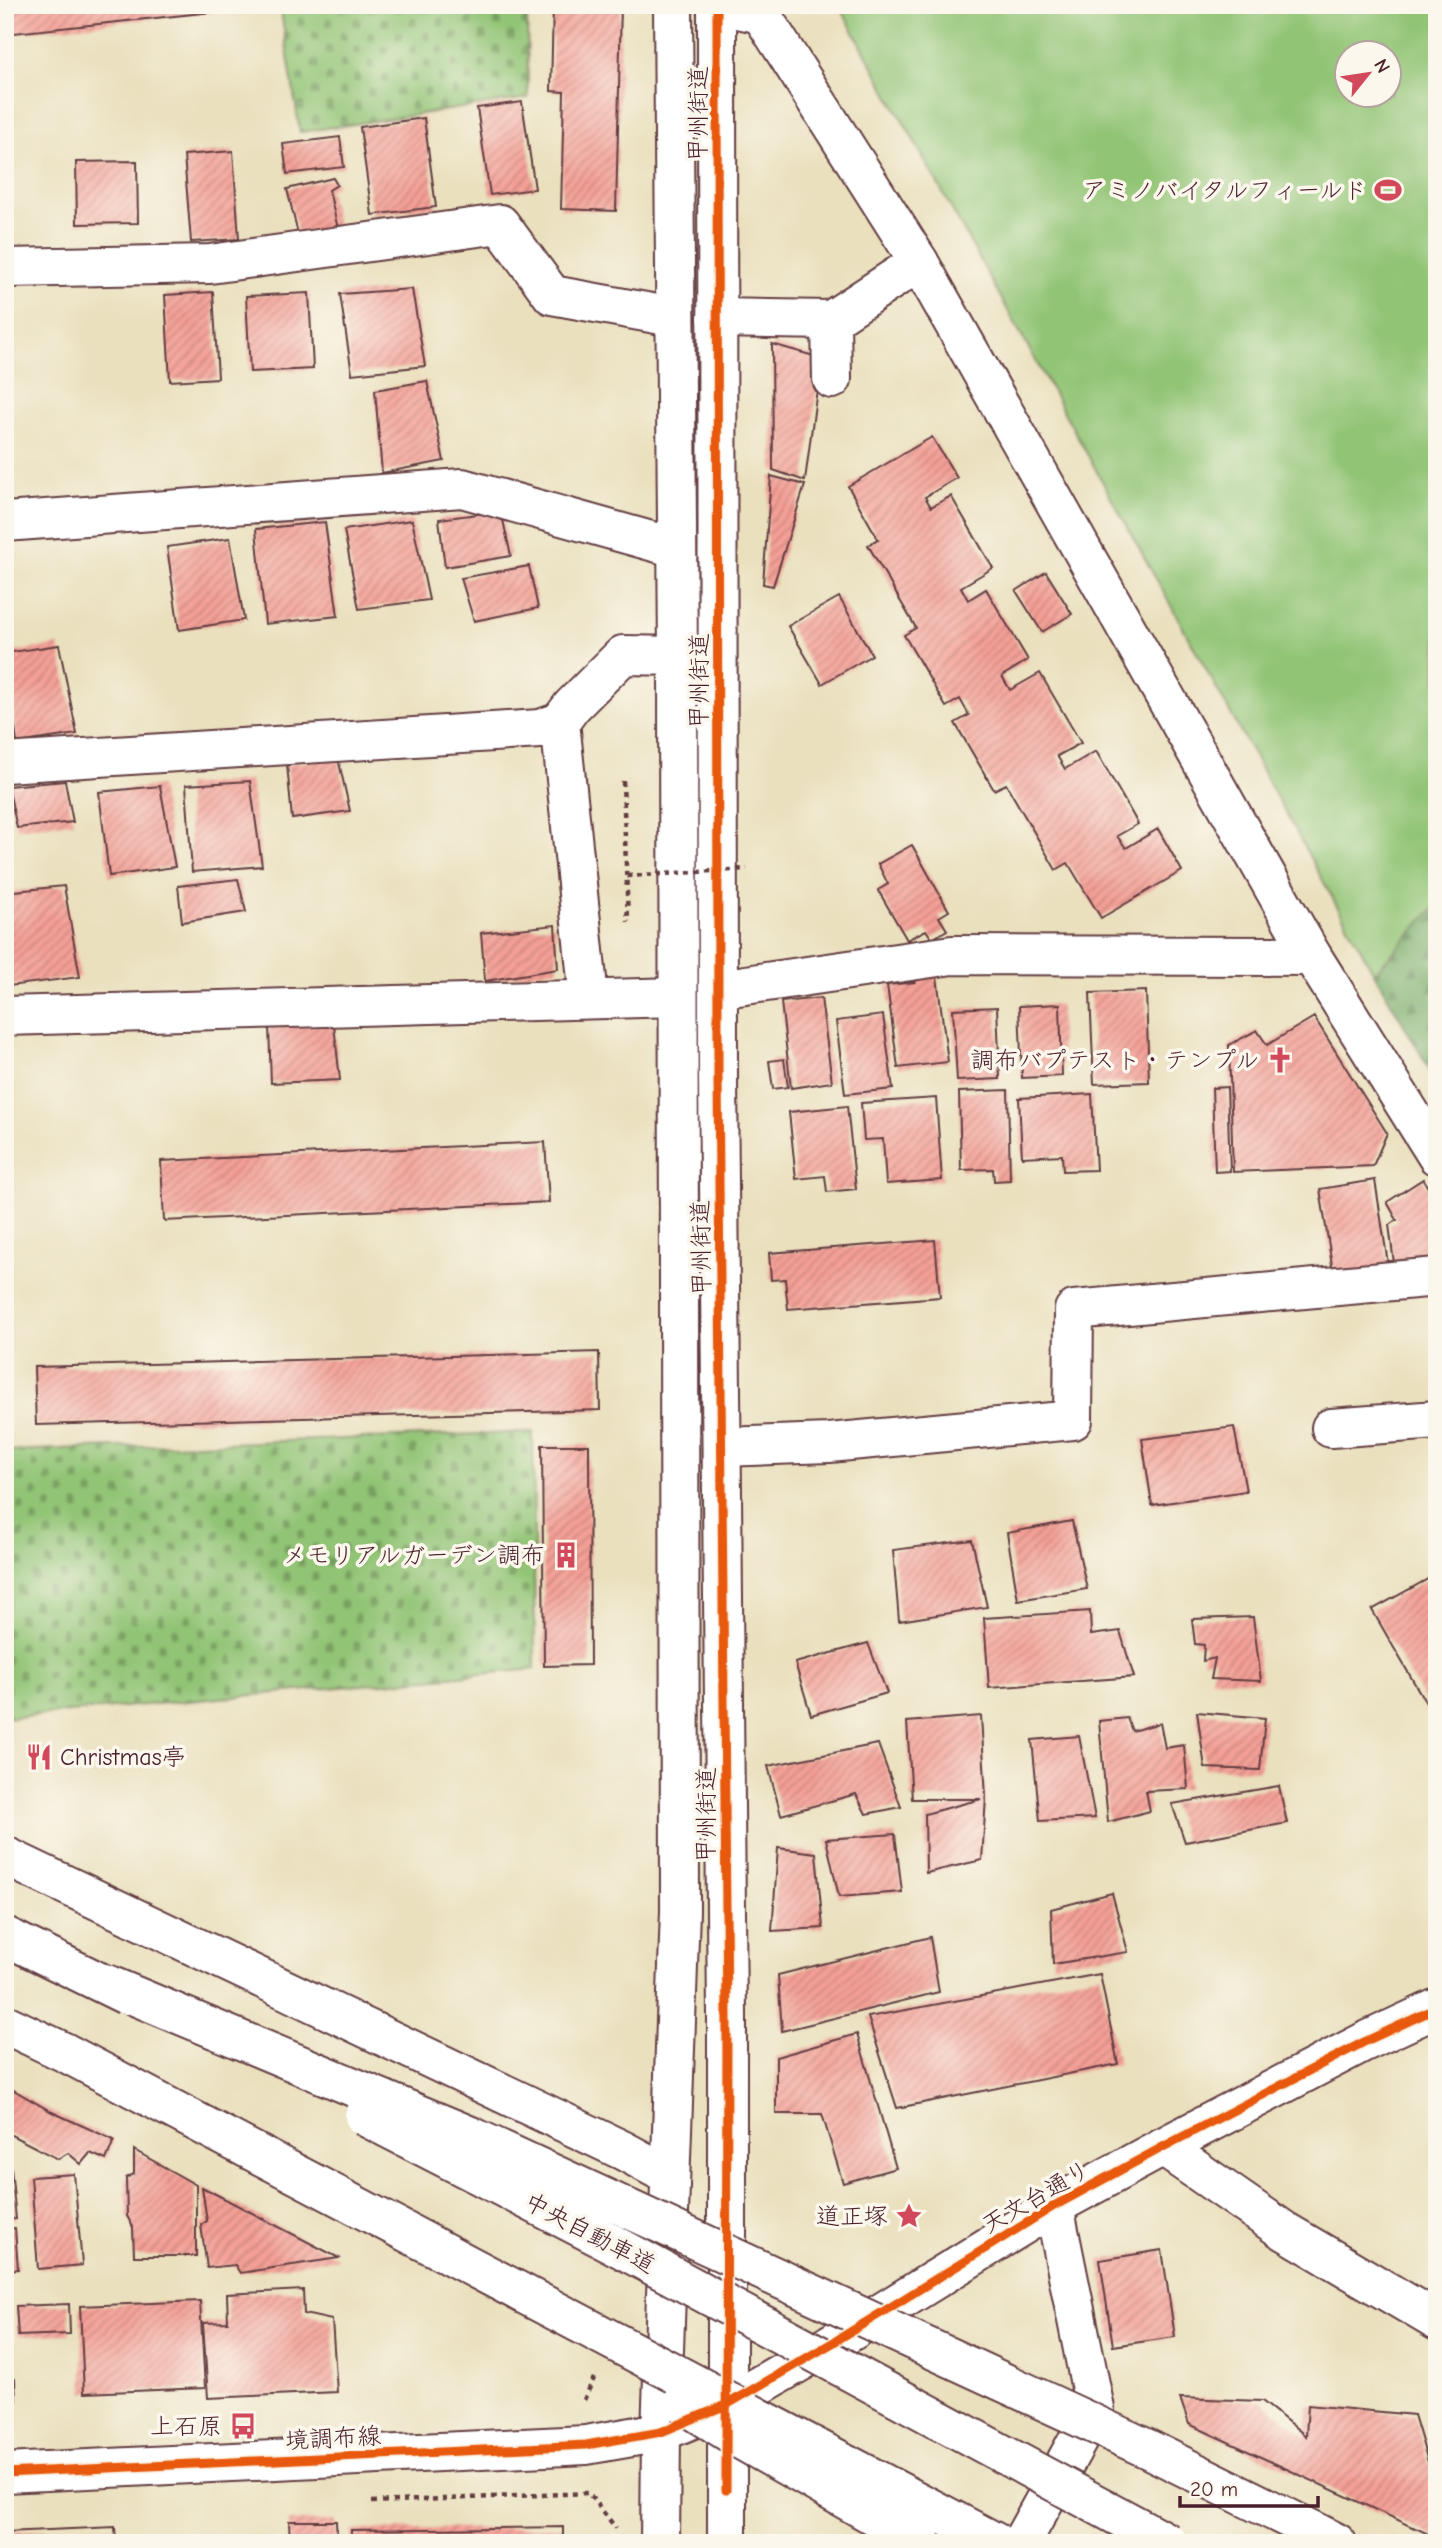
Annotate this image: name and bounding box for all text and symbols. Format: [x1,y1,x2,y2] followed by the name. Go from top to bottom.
[1334,38,1404,108] north arrow
[1369,55,1394,77] text: N
[684,66,712,162] street label: 甲州街道
[1373,175,1403,205] sports icon: アミノバイタルフィールド
[1082,176,1367,204] place label: アミノバイタルフィールド
[685,633,713,729] street label: 甲州街道
[1265,1045,1295,1075] church icon: 調布バプテスト・テンプル
[971,1046,1259,1074] place label: 調布バプテスト・テンプル
[686,1200,716,1296] street label: 甲州街道
[551,1540,581,1570] building icon: メモリアルガーデン調布
[282,1541,545,1569] place label: メモリアルガーデン調布
[24,1742,54,1772] restaurant icon: Christmas亭
[60,1743,186,1771] place label: Christmas亭
[692,1767,720,1863] street label: 甲州街道
[977,2155,1095,2239] street label: 天文台通り
[520,2187,660,2279] street label: 中央自動車道
[894,2201,924,2231] place icon: 道正塚
[816,2202,888,2230] place label: 道正塚
[228,2411,258,2441] bus stop icon: 上石原
[150,2412,222,2440] place label: 上石原
[284,2422,382,2454] street label: 境調布線
[1180,2464,1318,2508] scale bar
[1190,2477,1238,2501] text: 20 m

